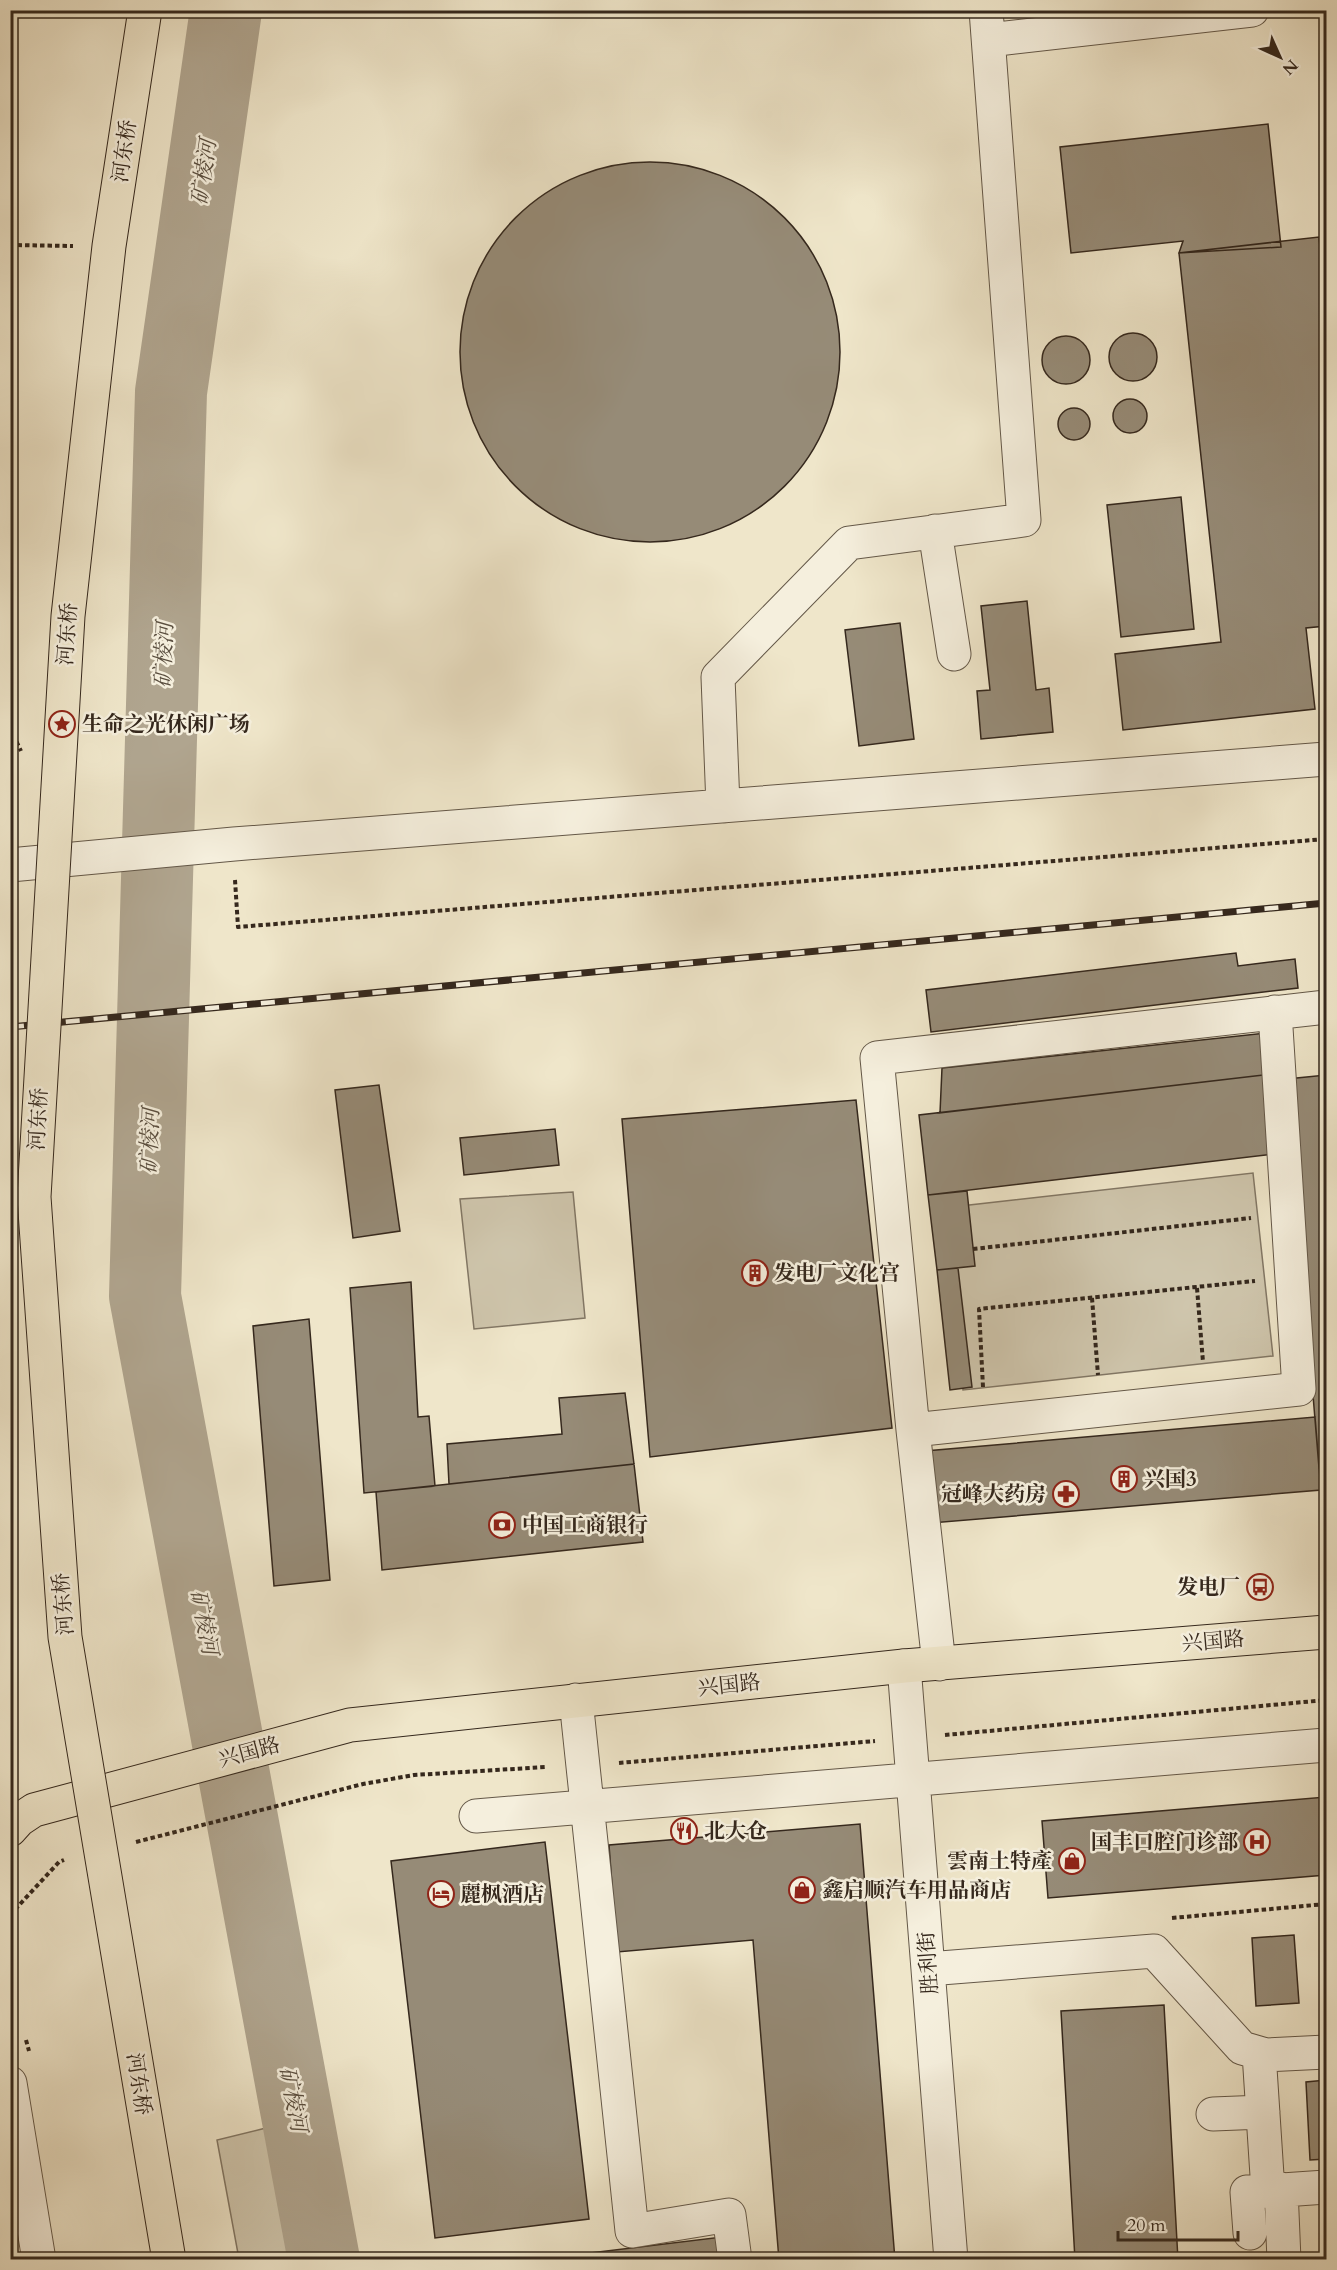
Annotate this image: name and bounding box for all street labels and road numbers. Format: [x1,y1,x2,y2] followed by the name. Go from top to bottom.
[106,118,143,184] street label: 河东桥
[51,602,84,666] street label: 河东桥
[22,1087,55,1151] street label: 河东桥
[46,1571,81,1637] street label: 河东桥
[1180,1624,1246,1659] street label: 兴国路
[696,1668,762,1703] street label: 兴国路
[215,1730,283,1775] street label: 兴国路
[912,1931,945,1995] street label: 胜利街
[119,2051,158,2117] street label: 河东桥

